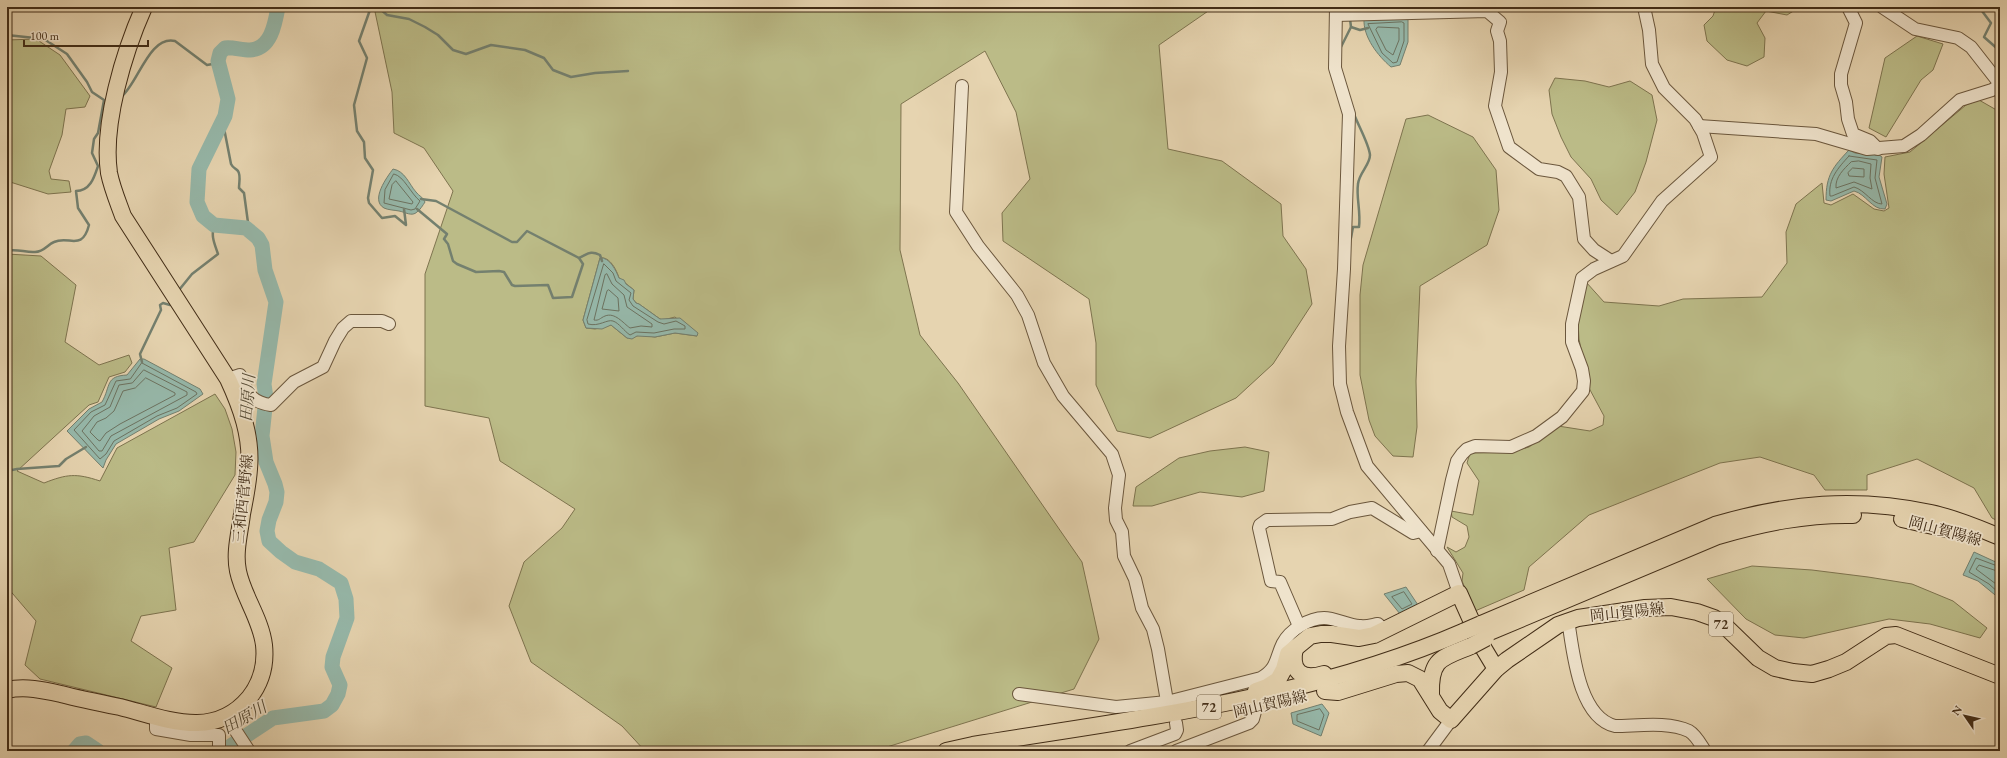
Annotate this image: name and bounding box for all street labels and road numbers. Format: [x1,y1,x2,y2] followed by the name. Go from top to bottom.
[228,453,257,545] street label: 三和西菅野線
[1906,512,1984,549] street label: 岡山賀陽線
[1589,598,1665,625] street label: 岡山賀陽線
[1709,612,1733,636] road number: 72
[1231,686,1309,721] street label: 岡山賀陽線
[1197,695,1221,719] road number: 72

